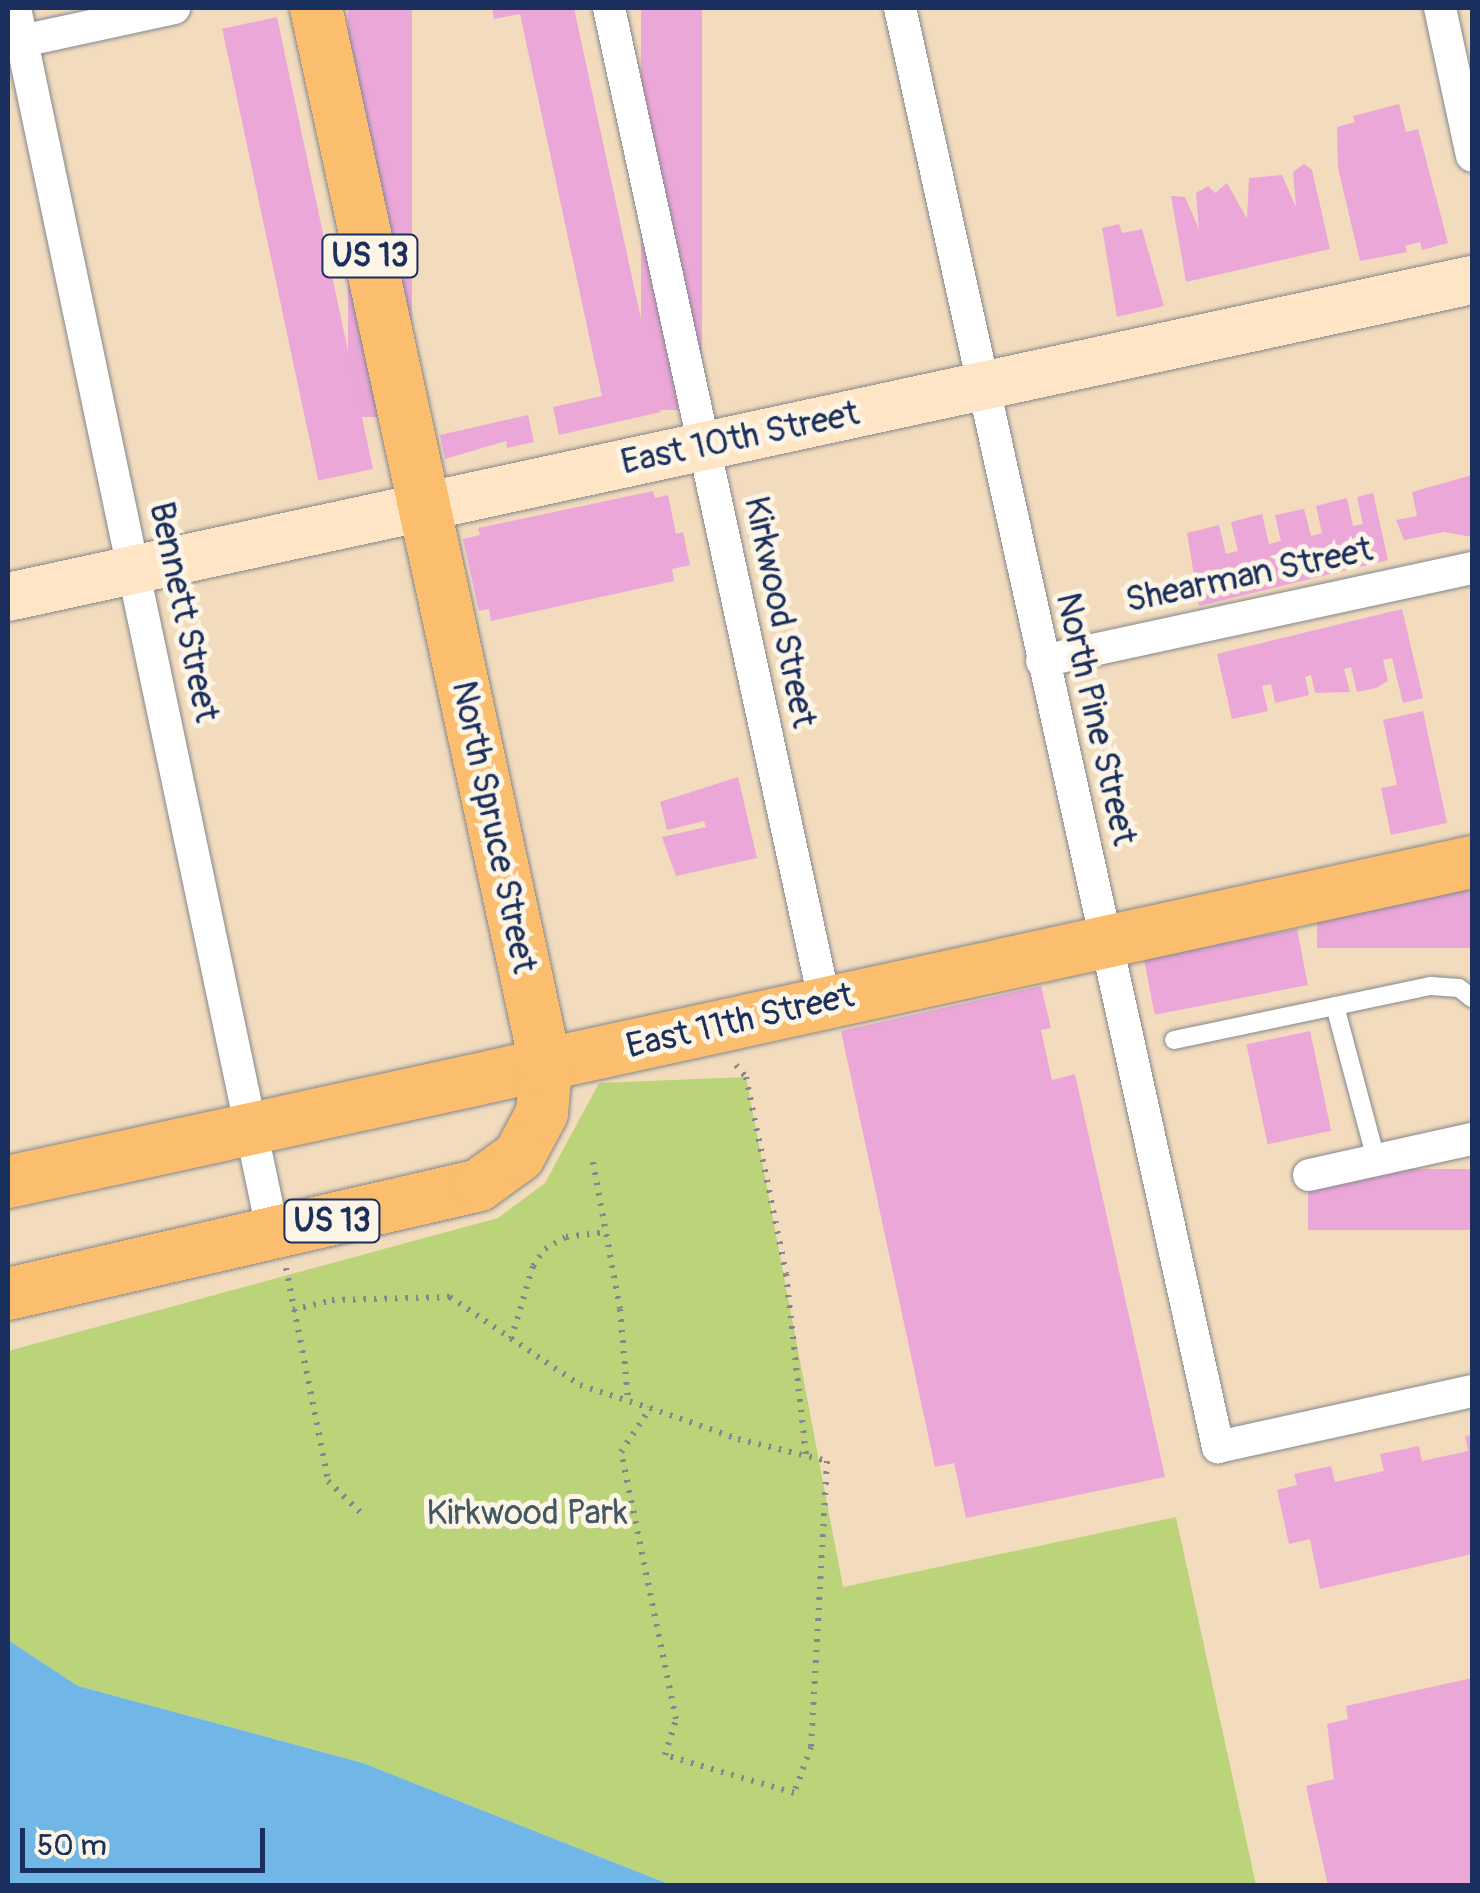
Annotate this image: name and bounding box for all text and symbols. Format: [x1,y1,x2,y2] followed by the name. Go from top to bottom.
[320,229,420,283] road number: US 13
[617,392,863,484] street label: East 10th Street
[735,493,825,731] street label: Kirkwood Street
[140,498,228,726] street label: Bennett Street
[1122,528,1376,622] street label: Shearman Street
[1047,589,1145,849] street label: North Pine Street
[443,677,545,977] street label: North Spruce Street
[622,974,858,1068] street label: East 11th Street
[282,1194,382,1248] road number: US 13
[426,1492,628,1534] park label: Kirkwood Park
[25,1808,270,1870] scale bar
[37,1827,107,1864] text: 50 m

